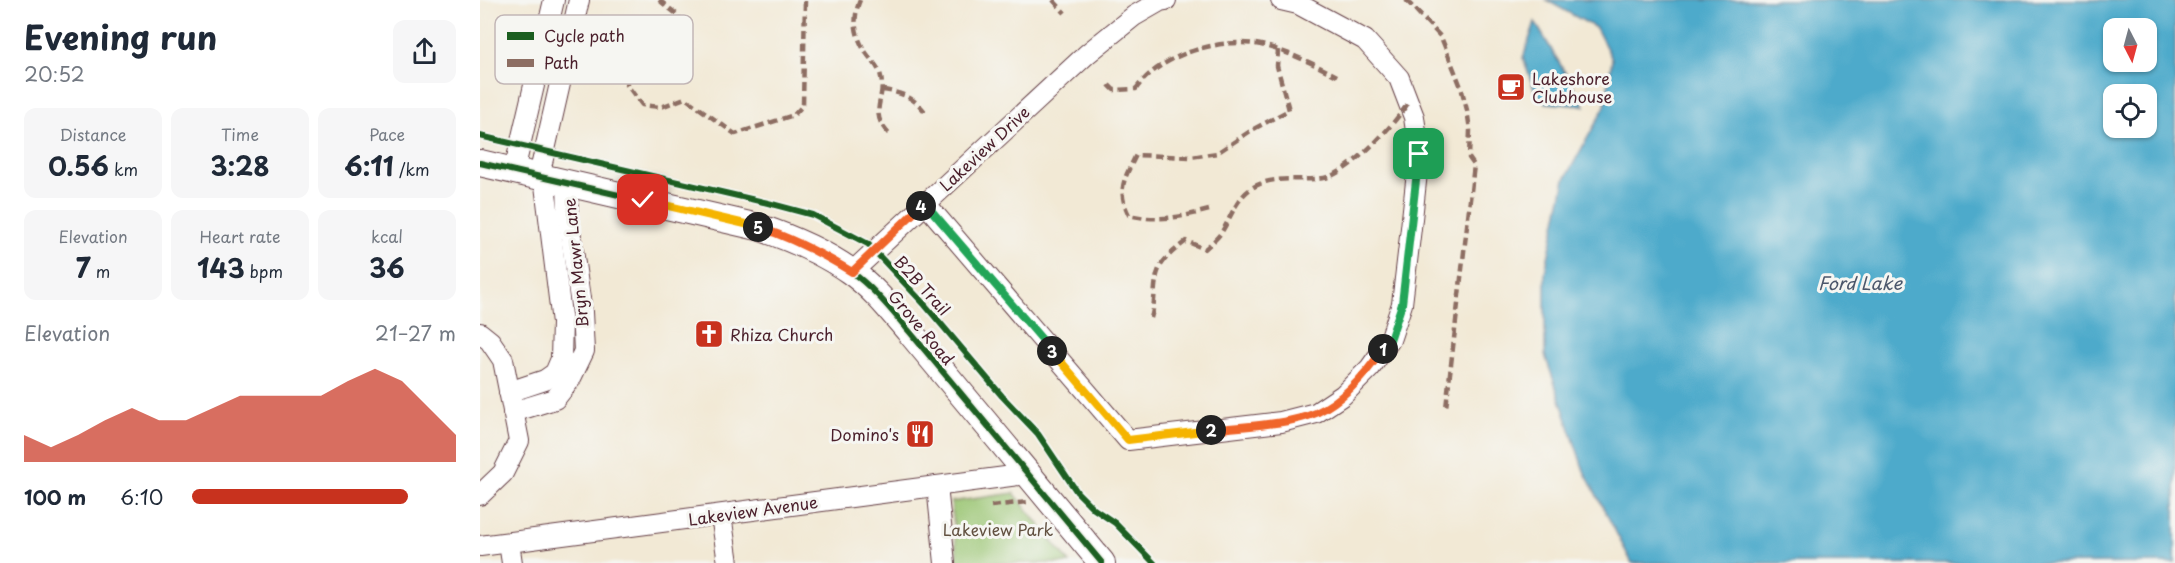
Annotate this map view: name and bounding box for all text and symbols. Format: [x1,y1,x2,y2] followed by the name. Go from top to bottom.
[24,11,217,61] text: Evening run
[495,15,693,84] legend
[2103,18,2157,72] north arrow
[2103,18,2157,138] map controls
[393,20,456,83] button: share
[544,23,625,47] text: Cycle path
[544,50,579,74] text: Path
[24,59,85,89] text: 20:52
[1532,66,1612,108] place label: Lakeshore Clubhouse
[1495,71,1527,103] cafe icon: Lakeshore Clubhouse
[2103,84,2157,138] button: locate
[934,100,1034,196] street label: Lakeview Drive
[59,122,127,146] text: Distance
[221,122,259,146] text: Time
[369,122,405,146] text: Pace
[1393,128,1444,179] pin
[1402,137,1435,170] icon: arrive
[48,146,109,185] text: 0.56
[210,146,270,185] text: 3:28
[344,146,394,185] text: 6:11
[109,157,138,181] text: km
[394,157,430,181] text: /km
[617,174,668,225] pin
[626,183,659,216] icon: check
[906,191,936,221] pin: 4
[916,194,926,218] text: 4
[556,197,594,329] street label: Bryn Mawr Lane
[743,212,773,242] pin: 5
[753,215,763,239] text: 5
[58,224,128,248] text: Elevation
[200,224,280,248] text: Heart rate
[371,224,403,248] text: kcal
[76,248,91,287] text: 7
[197,248,245,287] text: 143
[369,248,405,287] text: 36
[889,250,957,320] street label: B2B Trail
[91,259,110,283] text: m
[245,259,283,283] text: bpm
[1818,269,1903,296] water label: Ford Lake
[883,284,961,370] street label: Grove Road
[24,318,110,348] text: Elevation
[375,318,456,348] text: 21–27 m
[693,318,725,350] church icon: Rhiza Church
[730,322,833,346] place label: Rhiza Church
[1368,334,1398,364] pin: 1
[1037,336,1067,366] pin: 3
[1379,337,1387,361] text: 1
[1047,339,1057,363] text: 3
[1196,415,1226,445] pin: 2
[904,418,936,450] restaurant icon: Domino's
[1205,418,1217,442] text: 2
[830,422,899,446] place label: Domino's
[24,482,86,512] text: 100 m
[120,482,163,512] text: 6:10
[687,489,819,531] street label: Lakeview Avenue
[943,517,1054,541] park label: Lakeview Park

